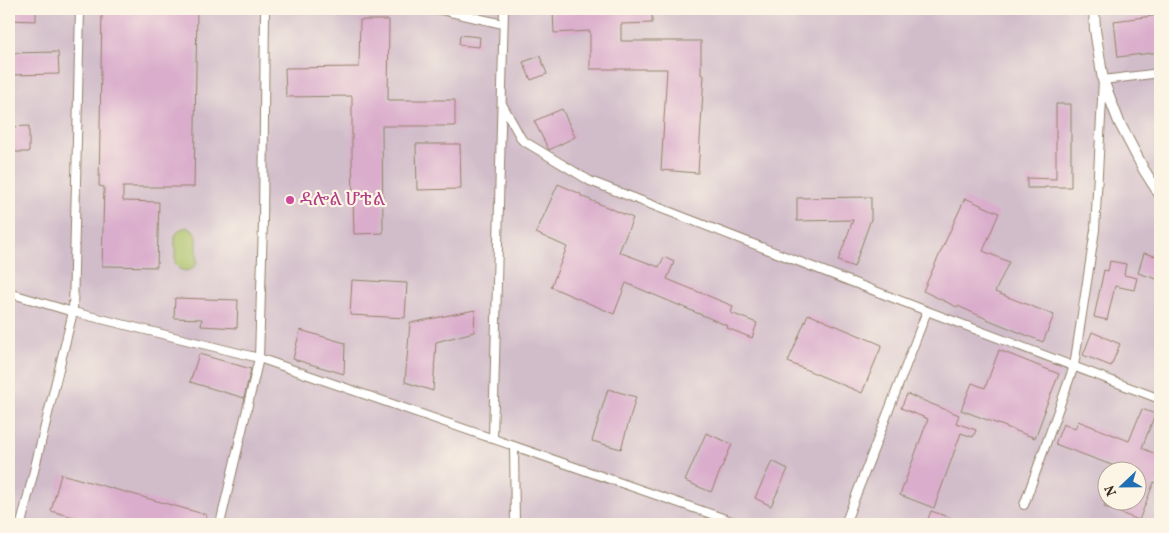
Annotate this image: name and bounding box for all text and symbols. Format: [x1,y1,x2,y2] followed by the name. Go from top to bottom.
[300,188,386,213] place label: ዳሎል ሆቴል
[284,194,296,206] marker: ዳሎል ሆቴል
[1096,460,1146,510] north arrow
[1101,482,1122,499] text: N

